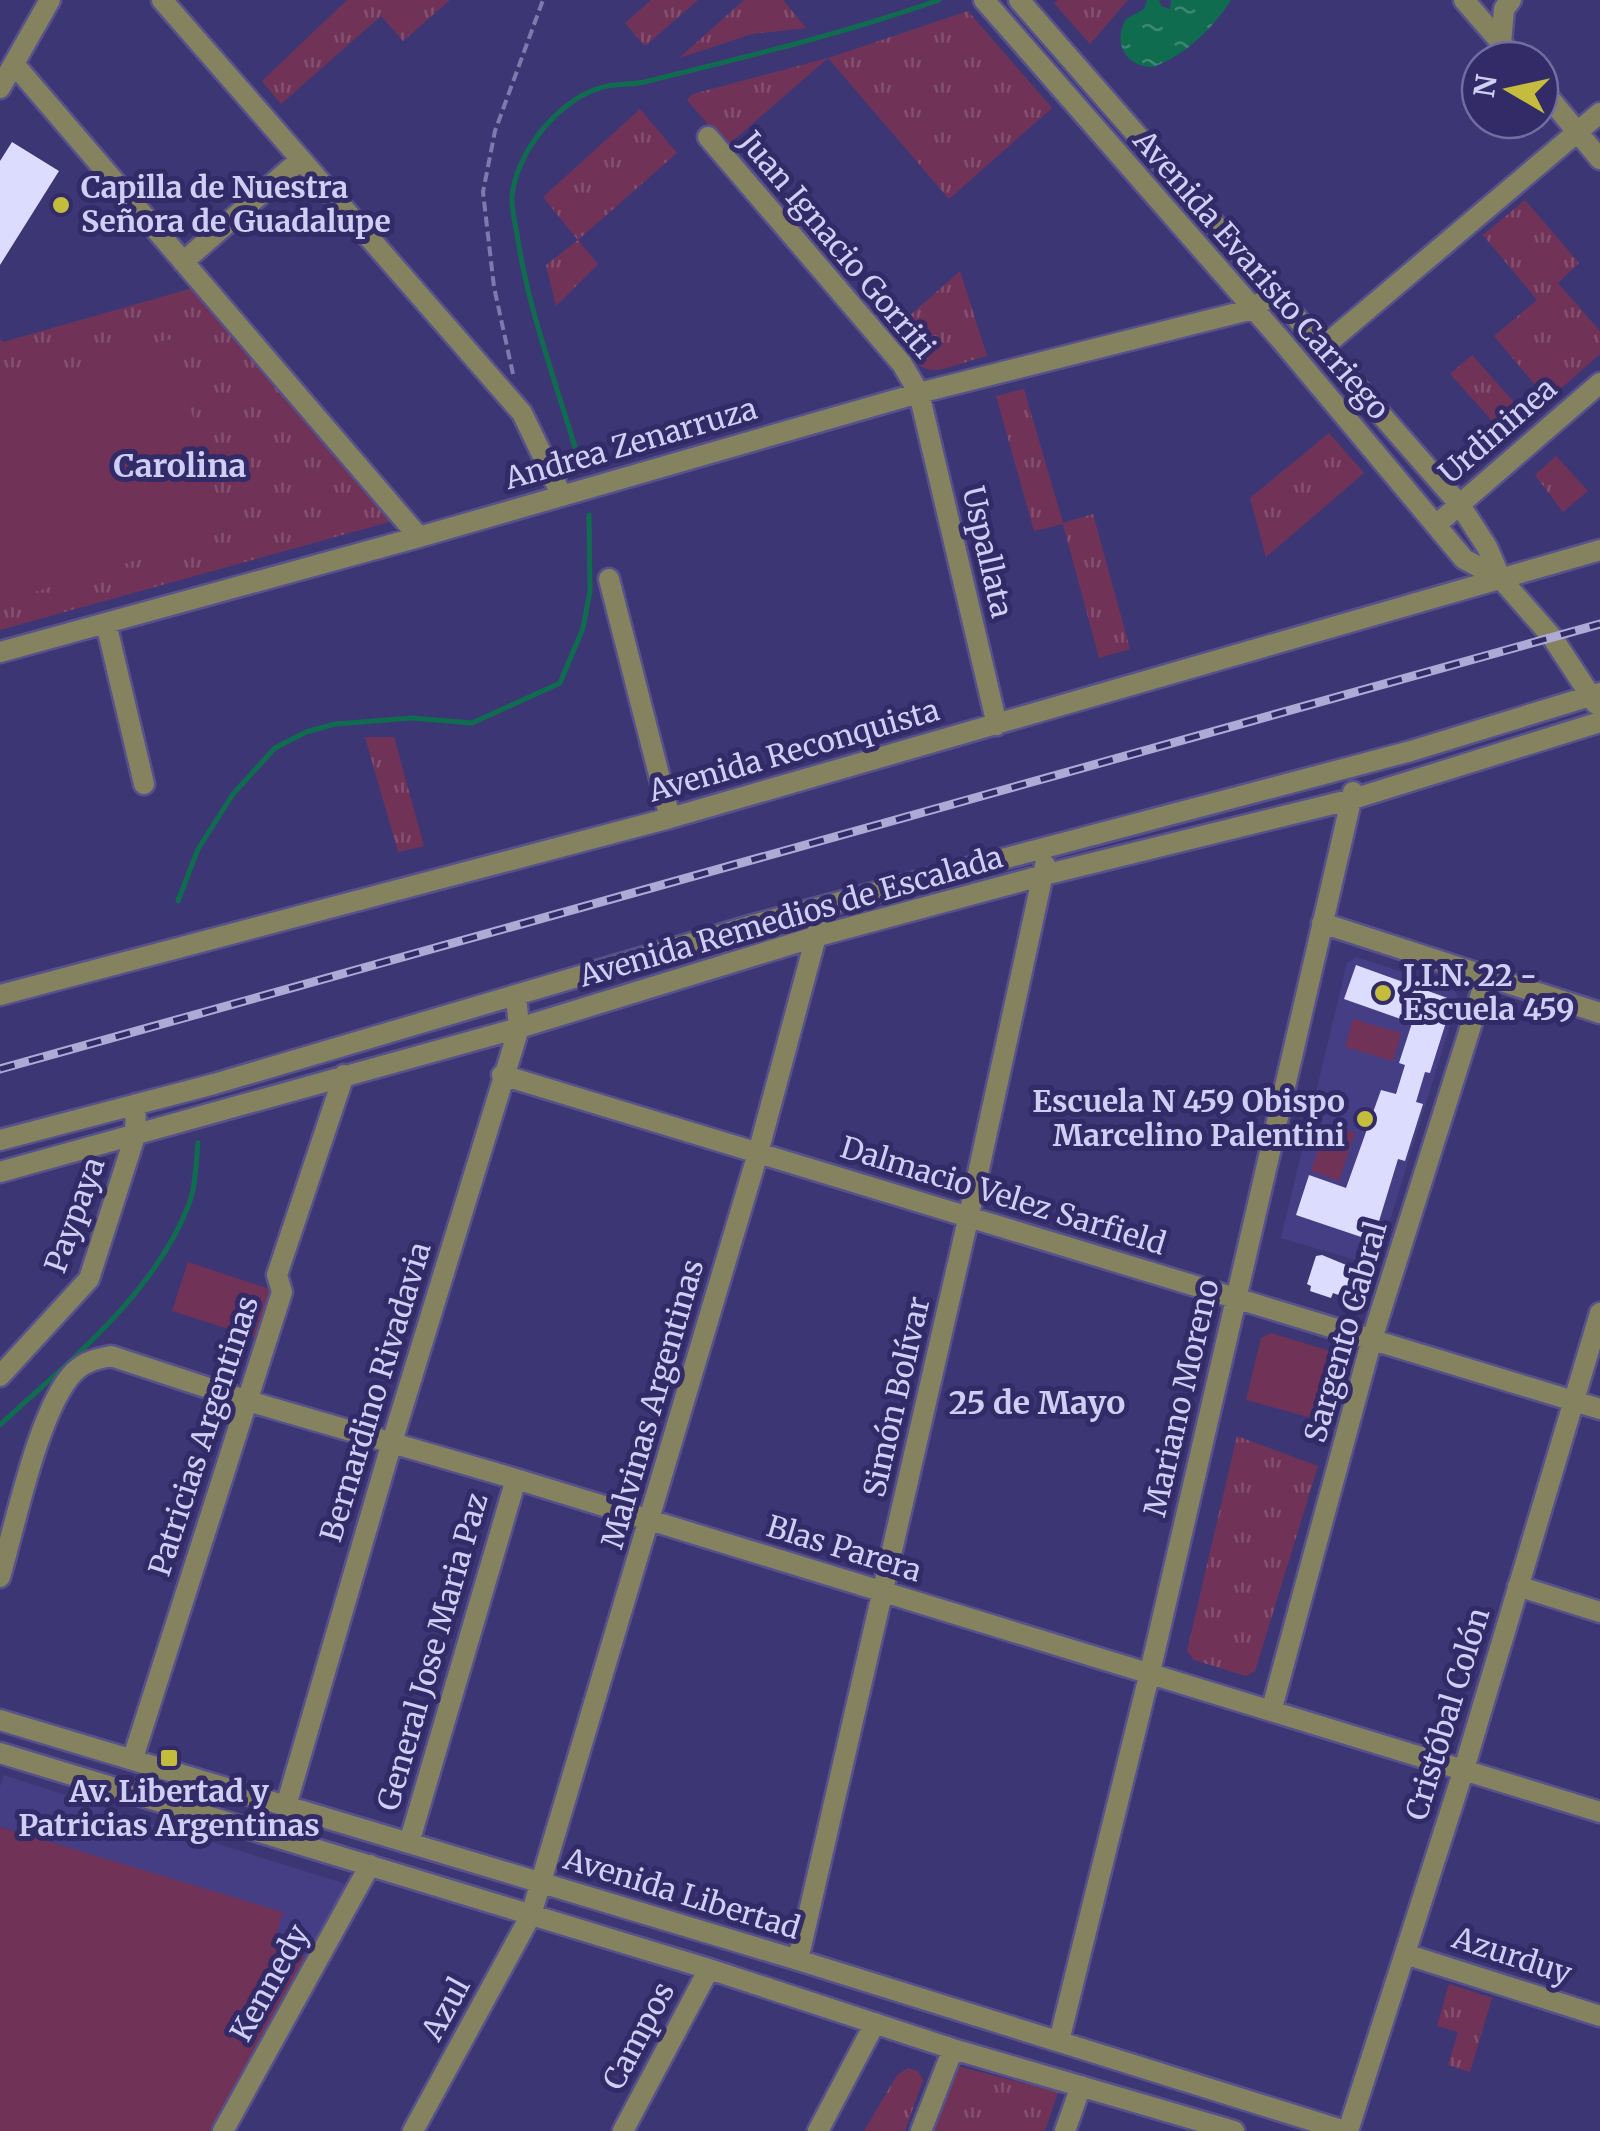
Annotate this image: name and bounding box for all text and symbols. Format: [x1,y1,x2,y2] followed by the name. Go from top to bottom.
[1460,40,1560,140] north arrow
[1466,72,1505,100] text: N
[1125,121,1398,427] street label: Avenida Evaristo Carriego
[731,122,944,365] street label: Juan Ignacio Gorriti
[81,168,391,240] place label: Capilla de Nuestra Señora de Guadalupe
[50,194,72,216] marker: Capilla de Nuestra Señora de Guadalupe
[1431,369,1564,492] street label: Urdininea
[499,389,761,498] street label: Andrea Zenarruza
[114,446,247,486] district label: Carolina
[954,482,1022,621] street label: Uspallata
[643,690,943,810] street label: Avenida Reconquista
[574,837,1007,995] street label: Avenida Remedios de Escalada
[1402,956,1575,1028] place label: J.I.N. 22 - Escuela 459
[1372,982,1394,1004] marker: J.I.N. 22 - Escuela 459
[1032,1082,1345,1154] place label: Escuela N 459 Obispo Marcelino Palentini
[1354,1108,1376,1130] marker: Escuela N 459 Obispo Marcelino Palentini
[836,1127,1170,1263] street label: Dalmacio Velez Sarfield
[36,1152,112,1277] street label: Paypaya
[1295,1217,1395,1447] street label: Sargento Cabral
[311,1237,439,1546] street label: Bernardino Rivadavia
[593,1255,712,1553] street label: Malvinas Argentinas
[1135,1276,1227,1520] street label: Mariano Moreno
[140,1291,266,1580] street label: Patricias Argentinas
[855,1293,938,1501] street label: Simón Bolívar
[949,1383,1125,1423] district label: 25 de Mayo
[369,1489,496,1815] street label: General Jose Maria Paz
[762,1507,926,1590] street label: Blas Parera
[1397,1603,1497,1824] street label: Cristóbal Colón
[158,1747,180,1769] marker: Av. Libertad y Patricias Argentinas
[18,1772,320,1844] place label: Av. Libertad y Patricias Argentinas
[559,1839,805,1947] street label: Avenida Libertad
[222,1917,317,2048] street label: Kennedy
[1447,1918,1577,1992] street label: Azurduy
[412,1970,478,2047] street label: Azul
[594,1975,682,2096] street label: Campos

